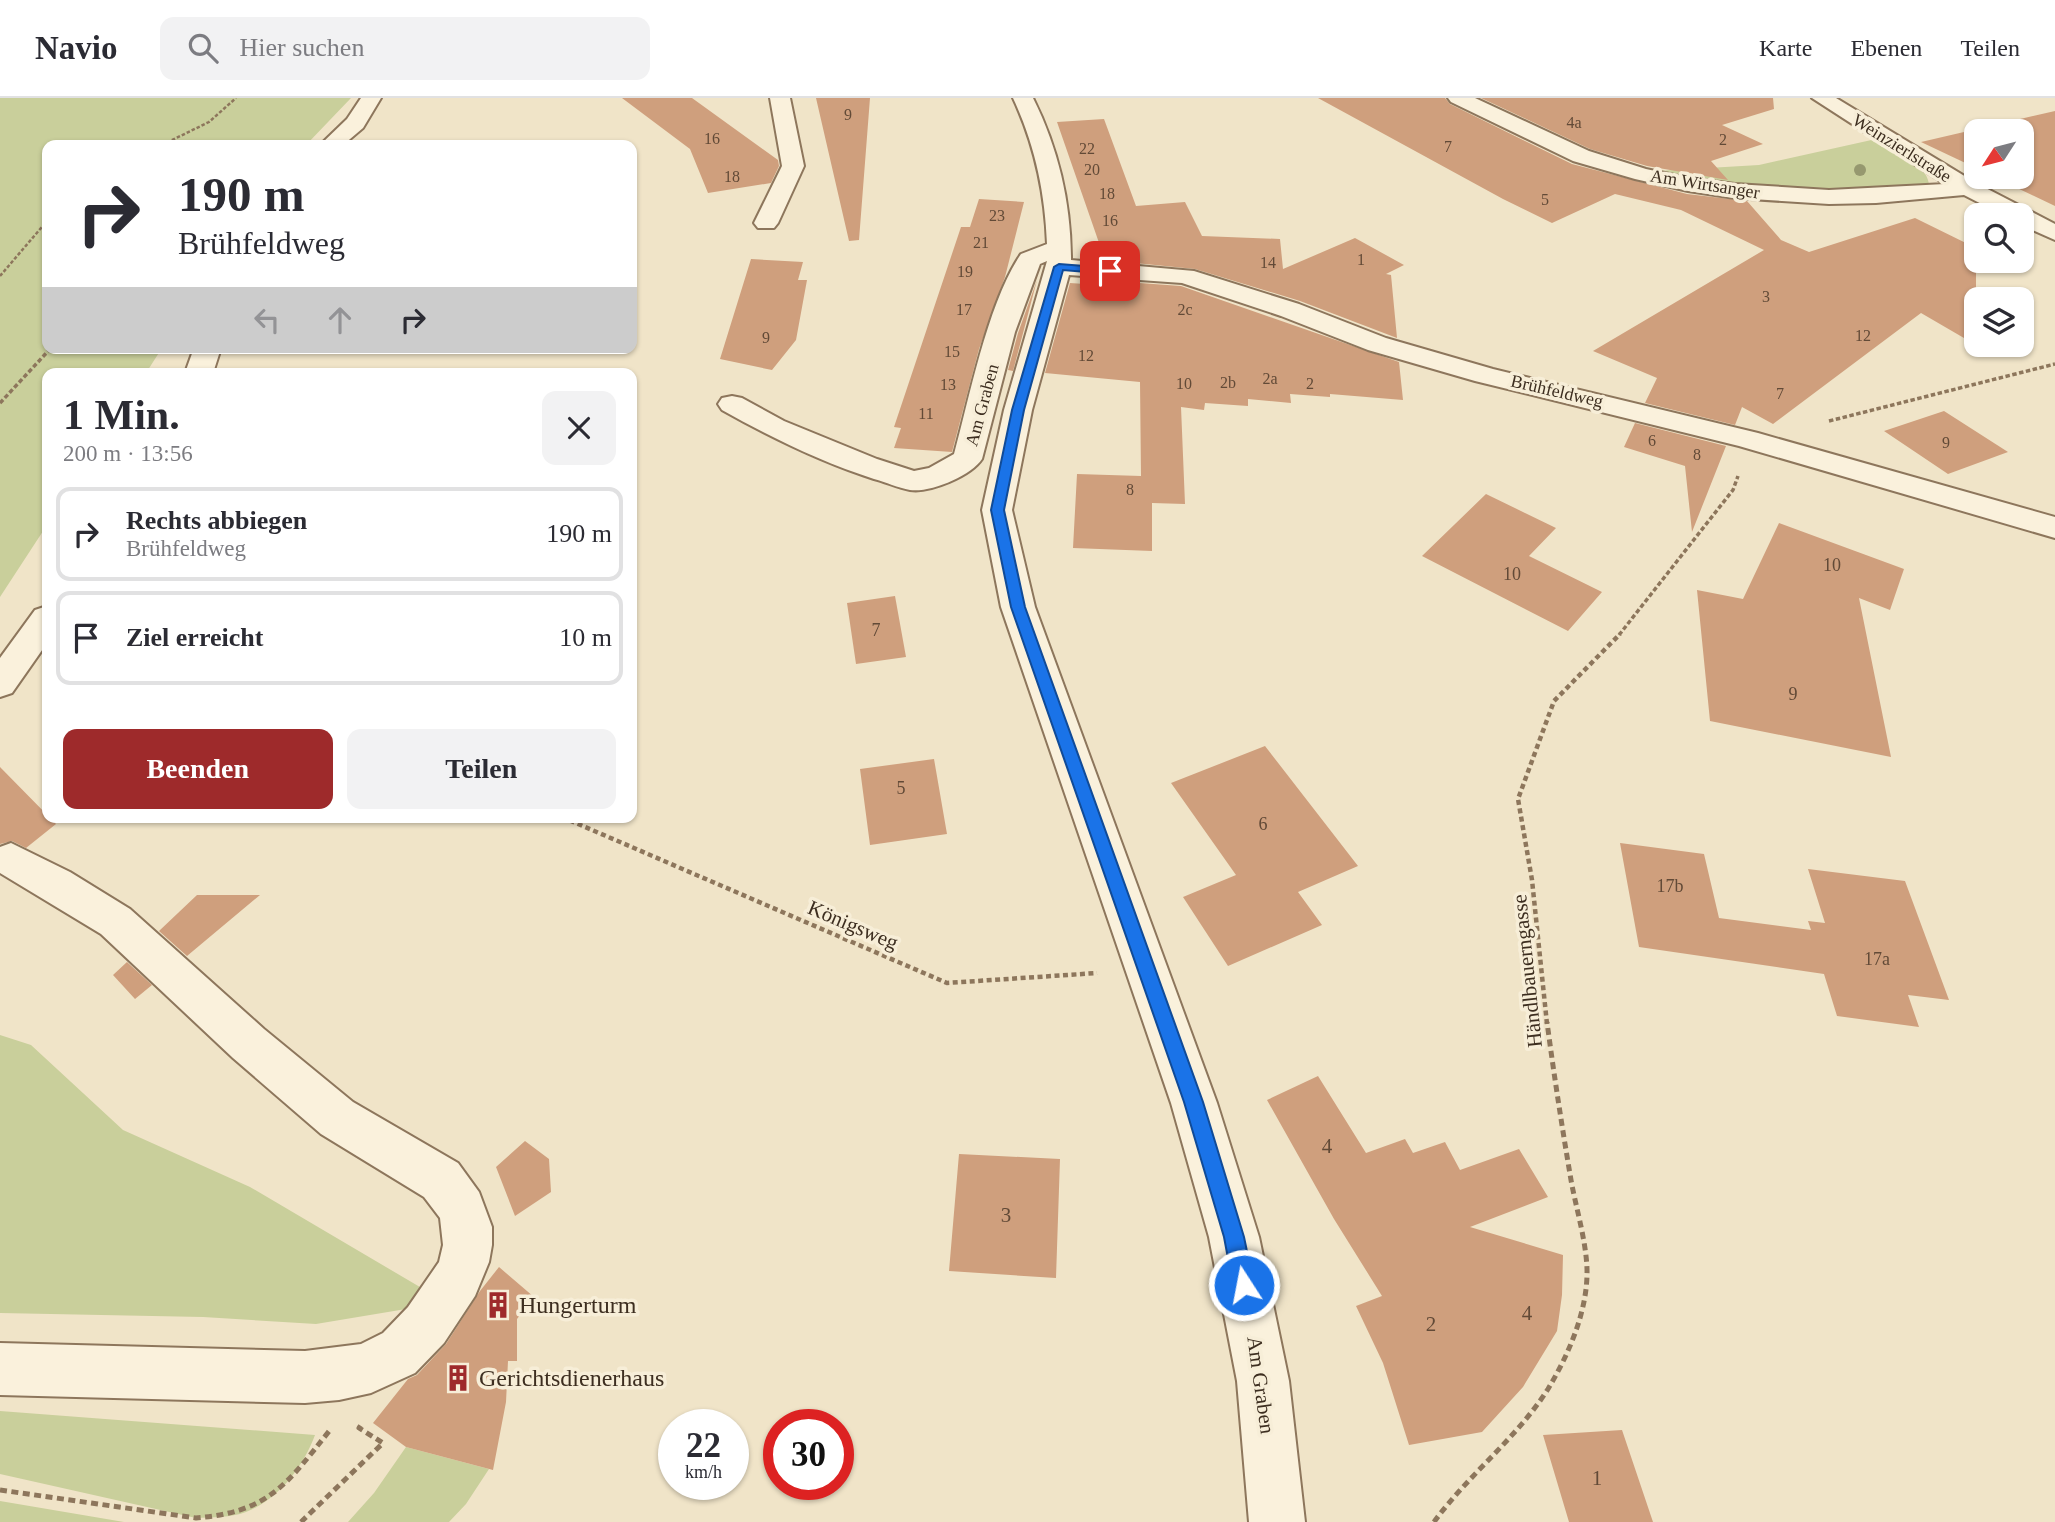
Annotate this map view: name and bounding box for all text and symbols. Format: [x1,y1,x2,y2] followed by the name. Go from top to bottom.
[160,17,650,80] search box
[184,29,222,67] icon: search
[35,30,118,66] text: Navio
[240,33,364,62] text: Hier suchen
[1759,35,1812,61] text: Karte
[1850,35,1922,61] text: Ebenen
[1960,35,2020,61] text: Teilen
[844,106,852,123] house number: 9
[1849,110,1955,186] street label: Weinzierlstraße
[1566,114,1582,131] house number: 4a
[1964,119,2034,189] north arrow
[1964,119,2034,357] map controls
[704,130,720,147] house number: 16
[1719,131,1727,148] house number: 2
[1444,138,1452,155] house number: 7
[1079,140,1095,157] house number: 22
[1084,161,1100,178] house number: 20
[1649,165,1761,203] street label: Am Wirtsanger
[178,167,305,222] text: 190 m
[63,168,154,259] icon: right
[724,168,740,185] house number: 18
[1099,185,1115,202] house number: 18
[1541,191,1549,208] house number: 5
[1964,203,2034,273] button: search
[989,207,1005,224] house number: 23
[1102,212,1118,229] house number: 16
[178,225,345,261] text: Brühfeldweg
[973,234,989,251] house number: 21
[1080,241,1140,301] pin
[1357,251,1365,268] house number: 1
[1091,252,1129,290] icon: arrive
[1260,254,1276,271] house number: 14
[957,263,973,280] house number: 19
[1964,287,2034,357] button: layers
[1762,288,1770,305] house number: 3
[248,301,286,339] icon: left
[321,301,359,339] icon: ahead
[394,301,432,339] icon: right
[956,301,972,318] house number: 17
[1177,301,1193,318] house number: 2c
[1855,327,1871,344] house number: 12
[762,329,770,346] house number: 9
[944,343,960,360] house number: 15
[1078,347,1094,364] house number: 12
[961,362,1003,448] street label: Am Graben
[1262,370,1278,387] house number: 2a
[1509,371,1605,411] street label: Brühfeldweg
[1220,374,1236,391] house number: 2b
[1176,375,1192,392] house number: 10
[1306,375,1314,392] house number: 2
[940,376,956,393] house number: 13
[1776,385,1784,402] house number: 7
[542,391,616,465] button: close
[63,392,180,438] text: 1 Min.
[918,405,934,422] house number: 11
[1648,432,1656,449] house number: 6
[1942,434,1950,451] house number: 9
[63,441,193,466] text: 200 m · 13:56
[1693,446,1701,463] house number: 8
[1126,481,1134,498] house number: 8
[126,506,307,535] text: Rechts abbiegen
[67,515,105,553] icon: right
[546,519,612,548] text: 190 m
[126,536,246,561] text: Brühfeldweg
[1823,555,1841,575] house number: 10
[1503,564,1521,584] house number: 10
[67,619,105,657] icon: arrive
[872,620,881,640] house number: 7
[126,623,263,652] text: Ziel erreicht
[559,623,612,652] text: 10 m
[1789,684,1798,704] house number: 9
[63,729,333,809] button: Beenden
[347,729,616,809] button: Teilen
[897,778,906,798] house number: 5
[1259,814,1268,834] house number: 6
[1657,876,1684,896] house number: 17b
[1507,893,1547,1049] street label: Händlbauerngasse
[804,895,902,955] street label: Königsweg
[1864,949,1890,969] house number: 17a
[1322,1134,1333,1158] house number: 4
[1001,1203,1011,1227] house number: 3
[1207,1248,1281,1322] position arrow
[483,1290,513,1320] building icon: Hungerturm
[519,1292,637,1318] place label: Hungerturm
[1522,1301,1533,1325] house number: 4
[1426,1312,1436,1336] house number: 2
[1242,1335,1280,1436] street label: Am Graben
[443,1363,473,1393] building icon: Gerichtsdienerhaus
[479,1365,664,1391] place label: Gerichtsdienerhaus
[763,1409,854,1500] speed limit sign: 30
[686,1426,721,1465] text: 22
[685,1462,722,1482] text: km/h
[1592,1466,1602,1490] house number: 1

